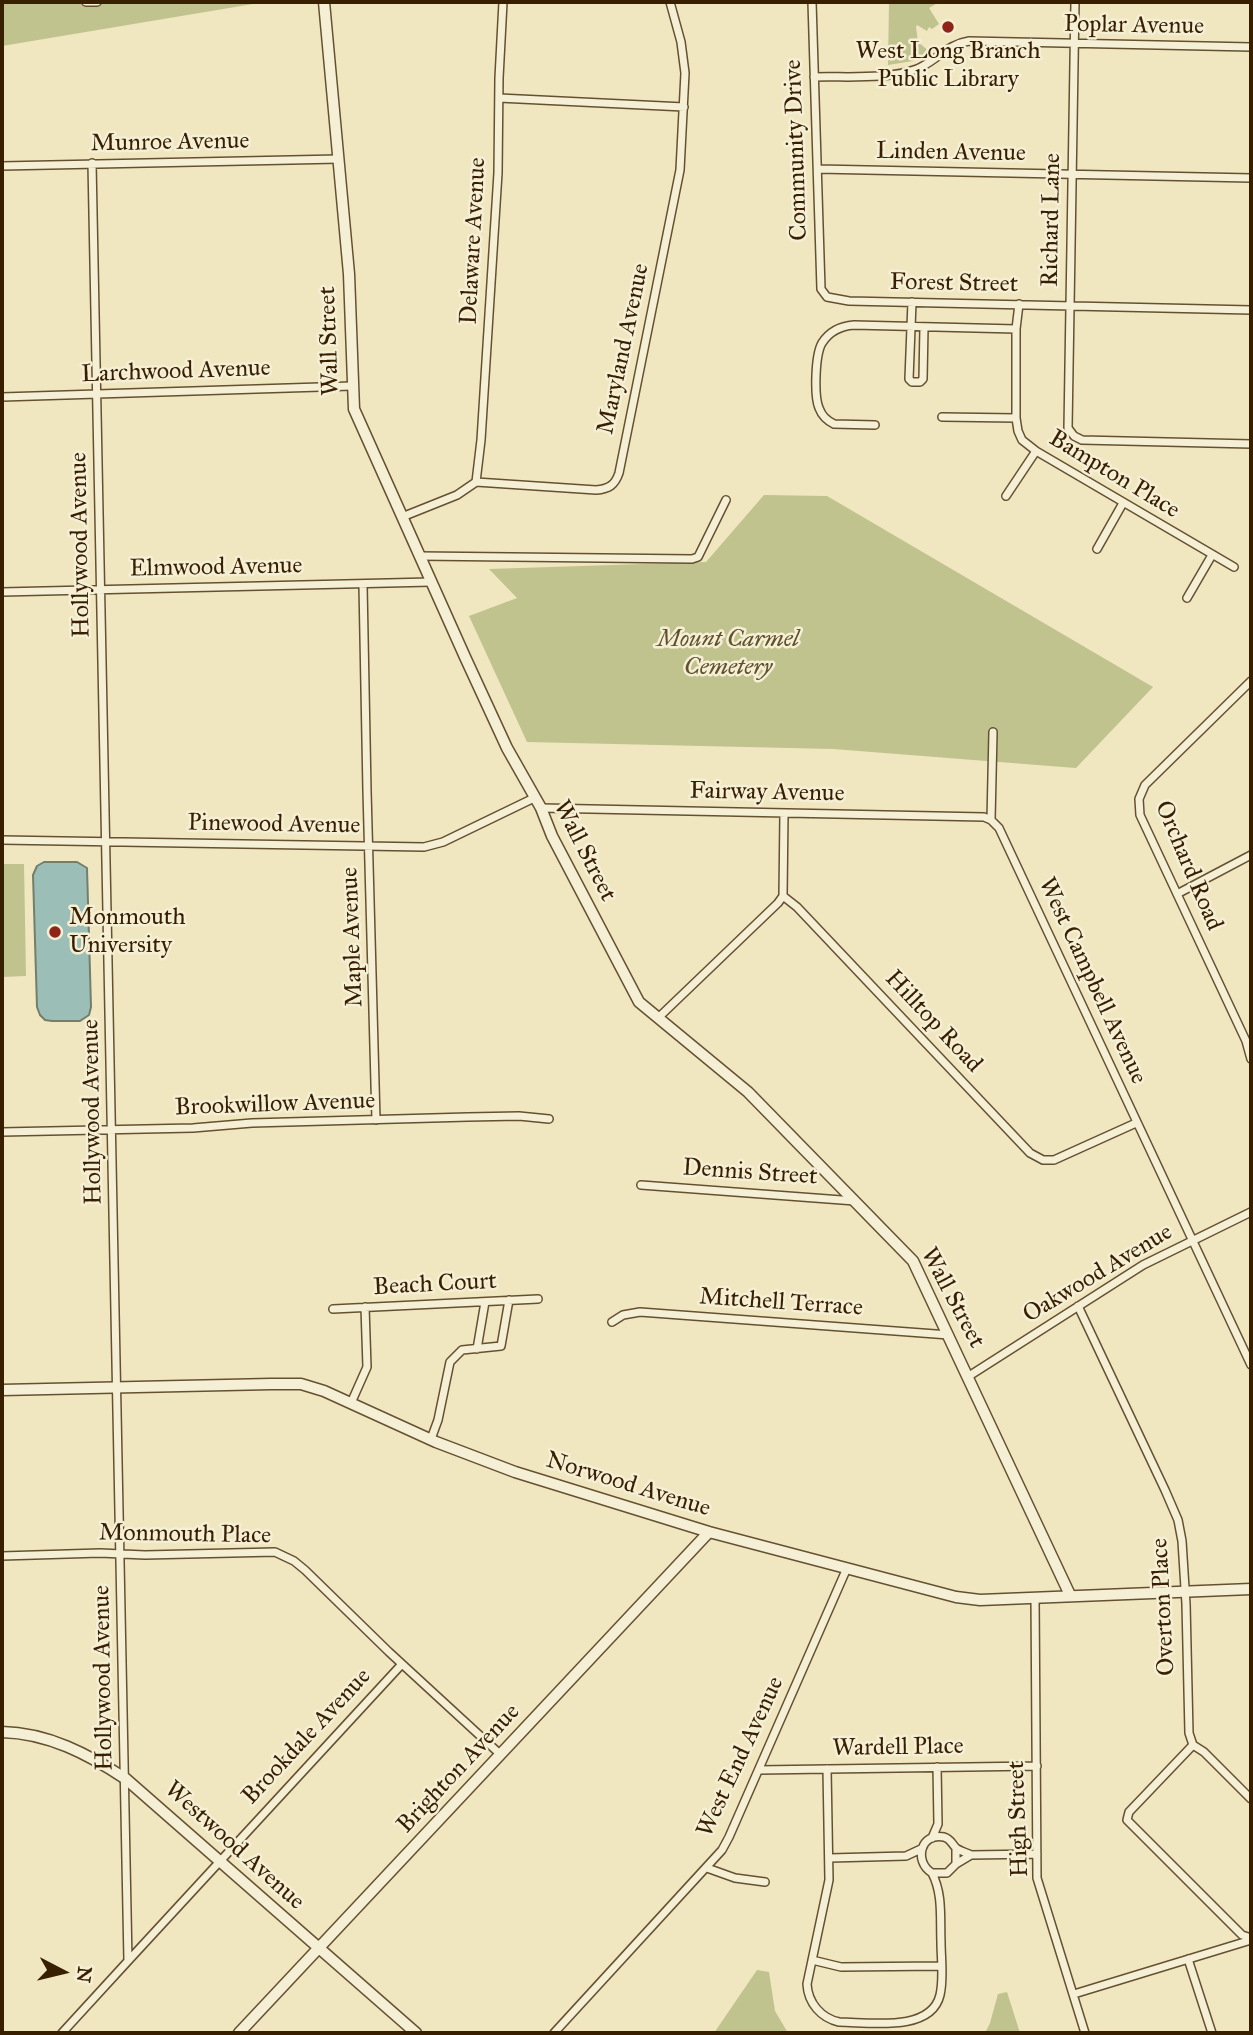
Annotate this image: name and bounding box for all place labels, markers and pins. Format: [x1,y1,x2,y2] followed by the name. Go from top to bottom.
[940,19,956,35] marker: West Long Branch Public Library
[856,38,1040,94] place label: West Long Branch Public Library
[69,904,186,960] place label: Monmouth University
[47,924,63,940] marker: Monmouth University

